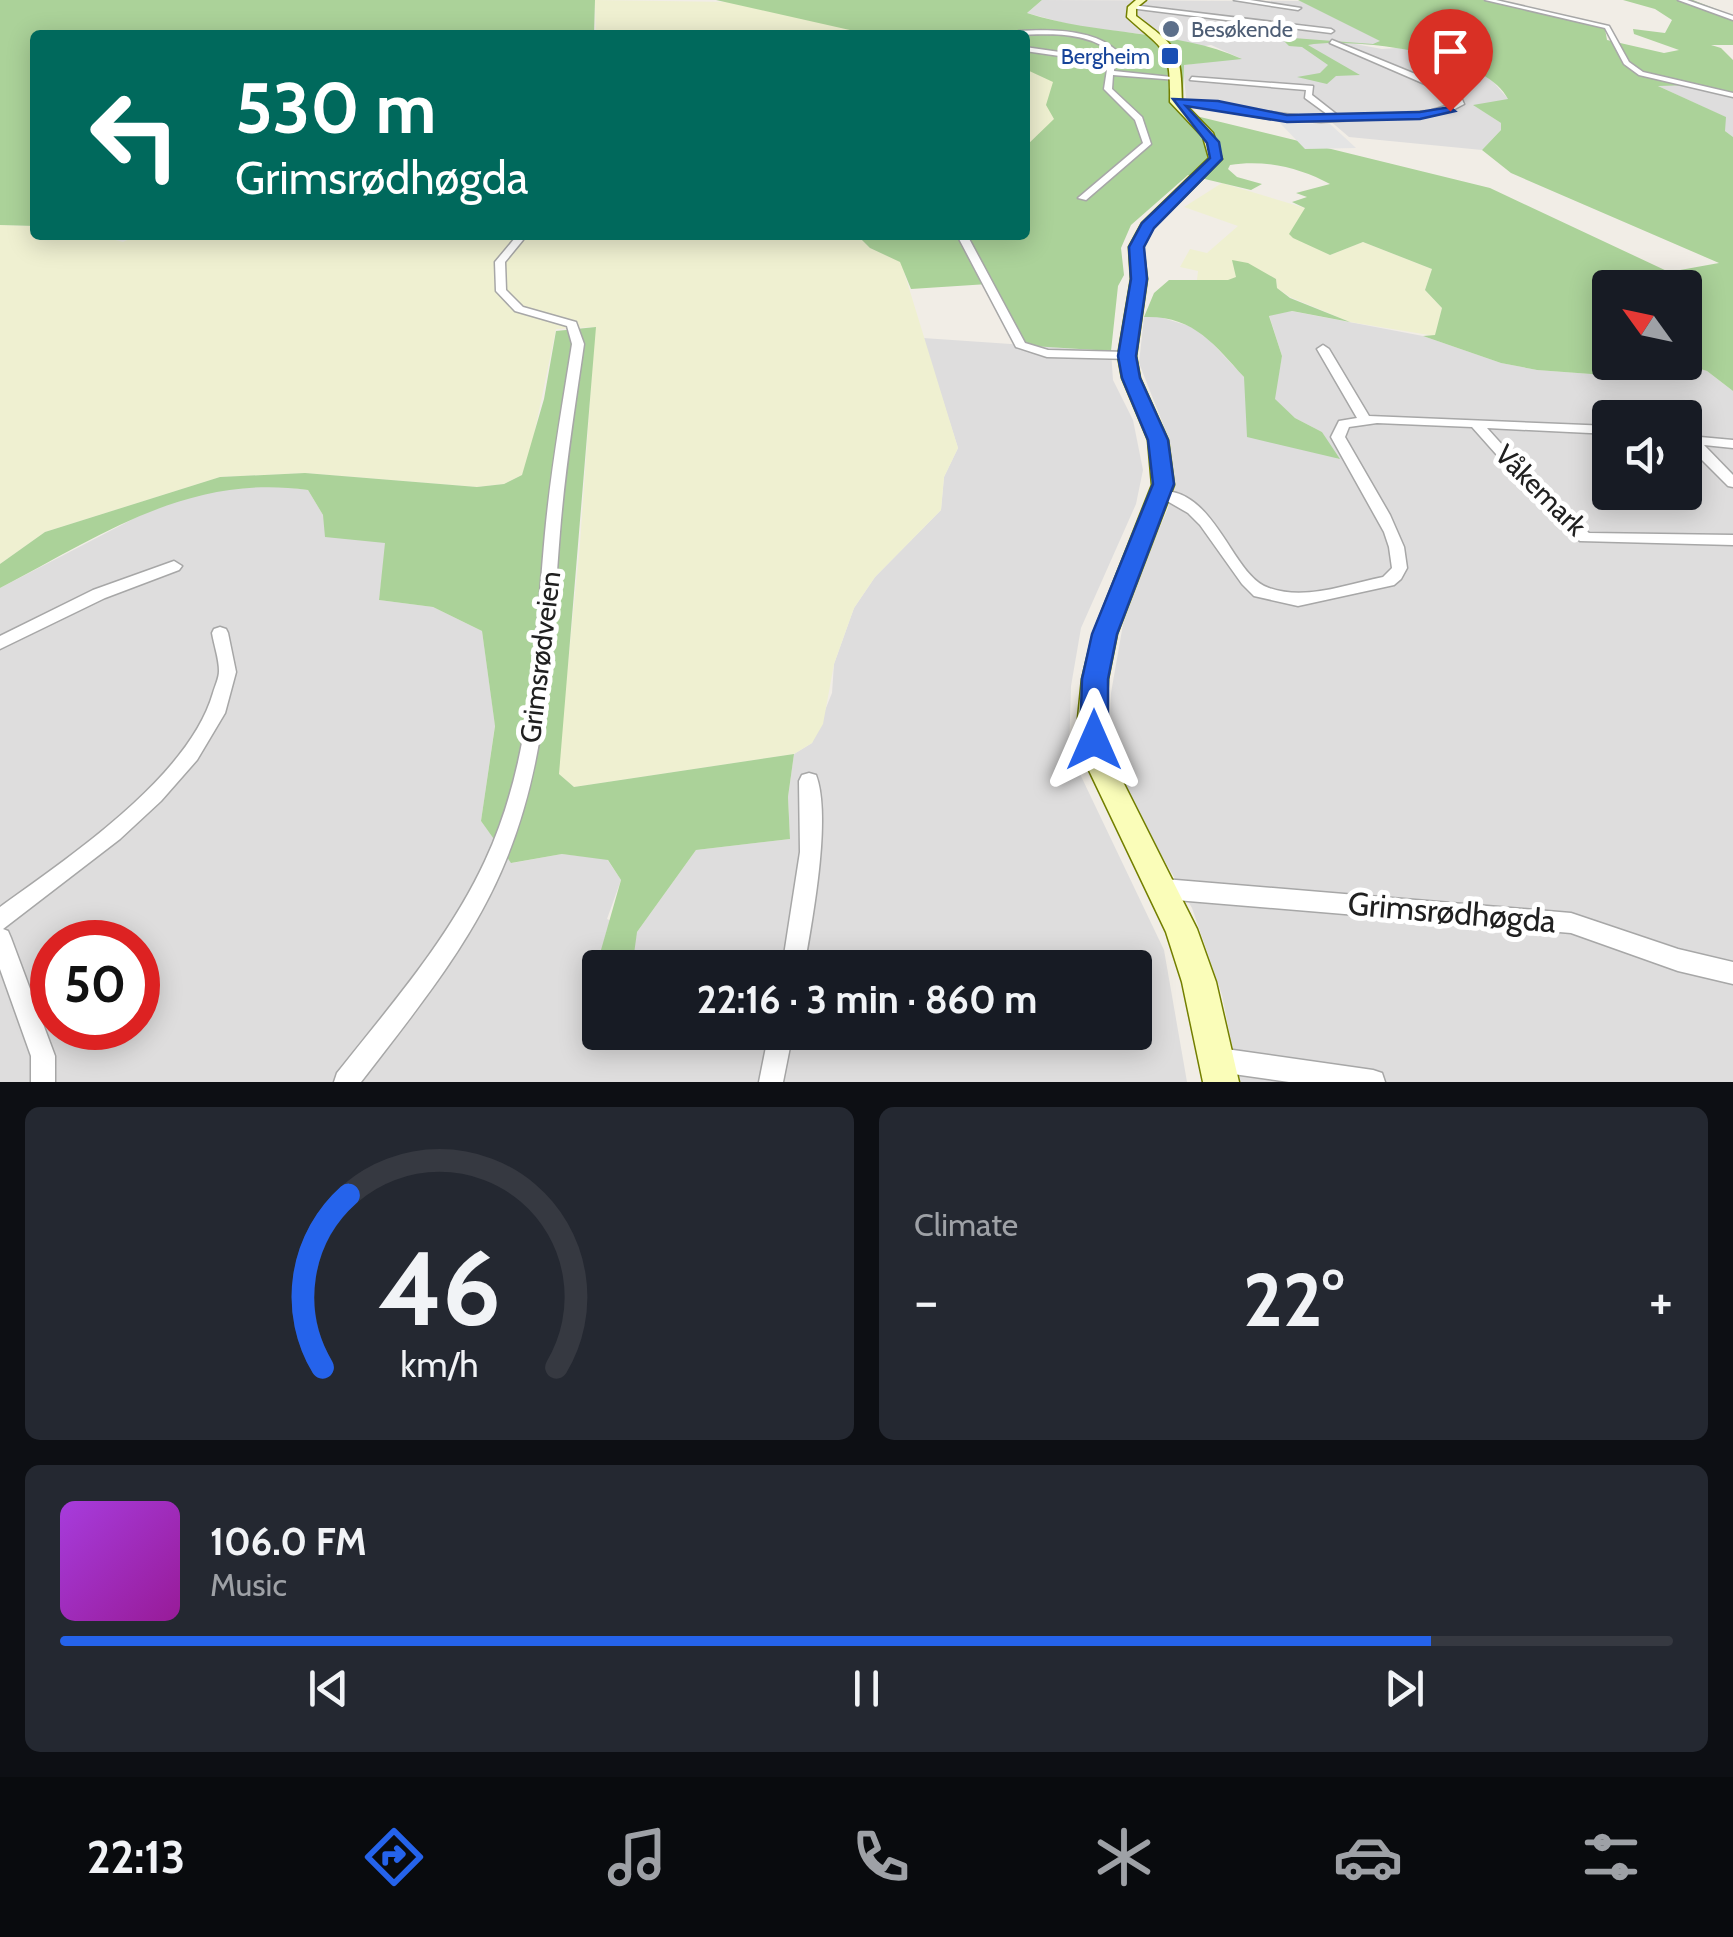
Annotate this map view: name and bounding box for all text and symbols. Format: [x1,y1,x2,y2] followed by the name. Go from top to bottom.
[1408,9,1493,112] pin
[1191,16,1293,43] place label: Besøkende
[1160,18,1182,40] marker: Besøkende
[1423,24,1478,79] icon: arrive
[1061,43,1150,70] place label: Bergheim
[1159,45,1181,67] marker: Bergheim
[235,65,436,151] text: 530 m
[70,70,200,200] icon: left
[235,151,528,205] text: Grimsrødhøgda
[1592,270,1702,380] north arrow
[1592,270,1702,510] map controls
[1592,400,1702,510] button: sound
[1488,437,1594,543] street label: Våkemark
[513,569,567,745] street label: Grimsrødveien
[1042,688,1146,792] position arrow
[1346,883,1558,941] street label: Grimsrødhøgda
[30,920,160,1050] speed limit sign: 50
[697,976,1037,1023] text: 22:16 · 3 min · 860 m
[914,1205,1018,1244] text: Climate
[378,1225,501,1351] text: 46
[1243,1254,1344,1345] text: 22°
[914,1267,938,1334] text: −
[1649,1267,1673,1334] text: +
[400,1343,479,1386] text: km/h
[210,1518,367,1565] text: 106.0 FM
[210,1565,287,1604] text: Music
[301,1661,356,1716] icon: previous
[839,1661,894,1716] icon: pause
[1377,1661,1432,1716] icon: next
[359,1822,429,1892] icon: directions
[602,1822,672,1892] icon: music
[846,1822,916,1892] icon: phone
[1089,1822,1159,1892] icon: climate
[1333,1822,1403,1892] icon: car
[1576,1822,1646,1892] icon: filters
[87,1830,185,1884] text: 22:13

